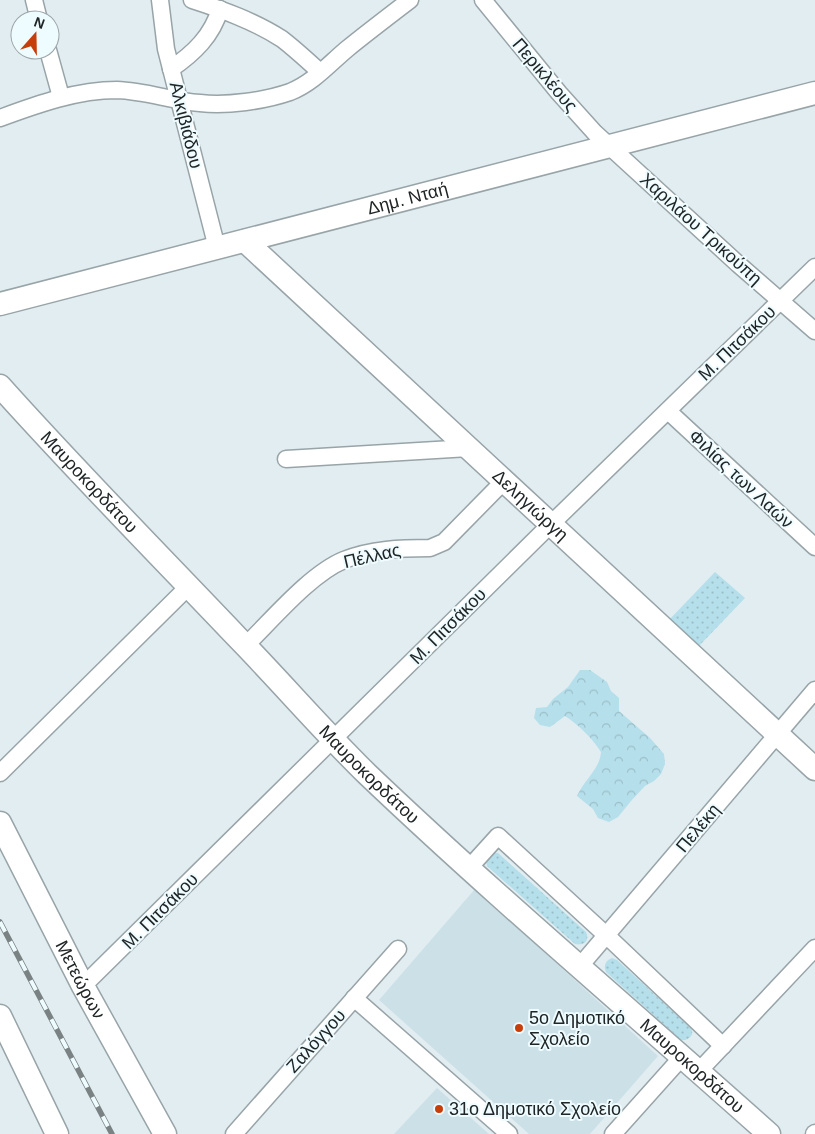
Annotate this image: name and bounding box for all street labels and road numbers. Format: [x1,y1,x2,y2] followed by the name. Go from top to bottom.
[508,34,582,116] street label: Περικλέους
[166,80,206,170] street label: Αλκιβιάδου
[636,169,766,289] street label: Χαριλάου Τρικούπη
[365,178,450,219] street label: Δημ. Νταή
[694,301,780,385] street label: Μ. Πιτσάκου
[685,426,797,532] street label: Φιλίας των Λαών
[37,427,142,537] street label: Μαυροκορδάτου
[489,466,572,545] street label: Δεληγιώργη
[342,540,403,572] street label: Πέλλας
[406,584,490,668] street label: Μ. Πιτσάκου
[315,721,423,828] street label: Μαυροκορδάτου
[672,800,724,856] street label: Πελέκη
[118,869,202,953] street label: Μ. Πιτσάκου
[52,937,109,1022] street label: Μετεώρων
[282,1005,350,1077] street label: Ζαλόγγου
[636,1015,748,1117] street label: Μαυροκορδάτου

